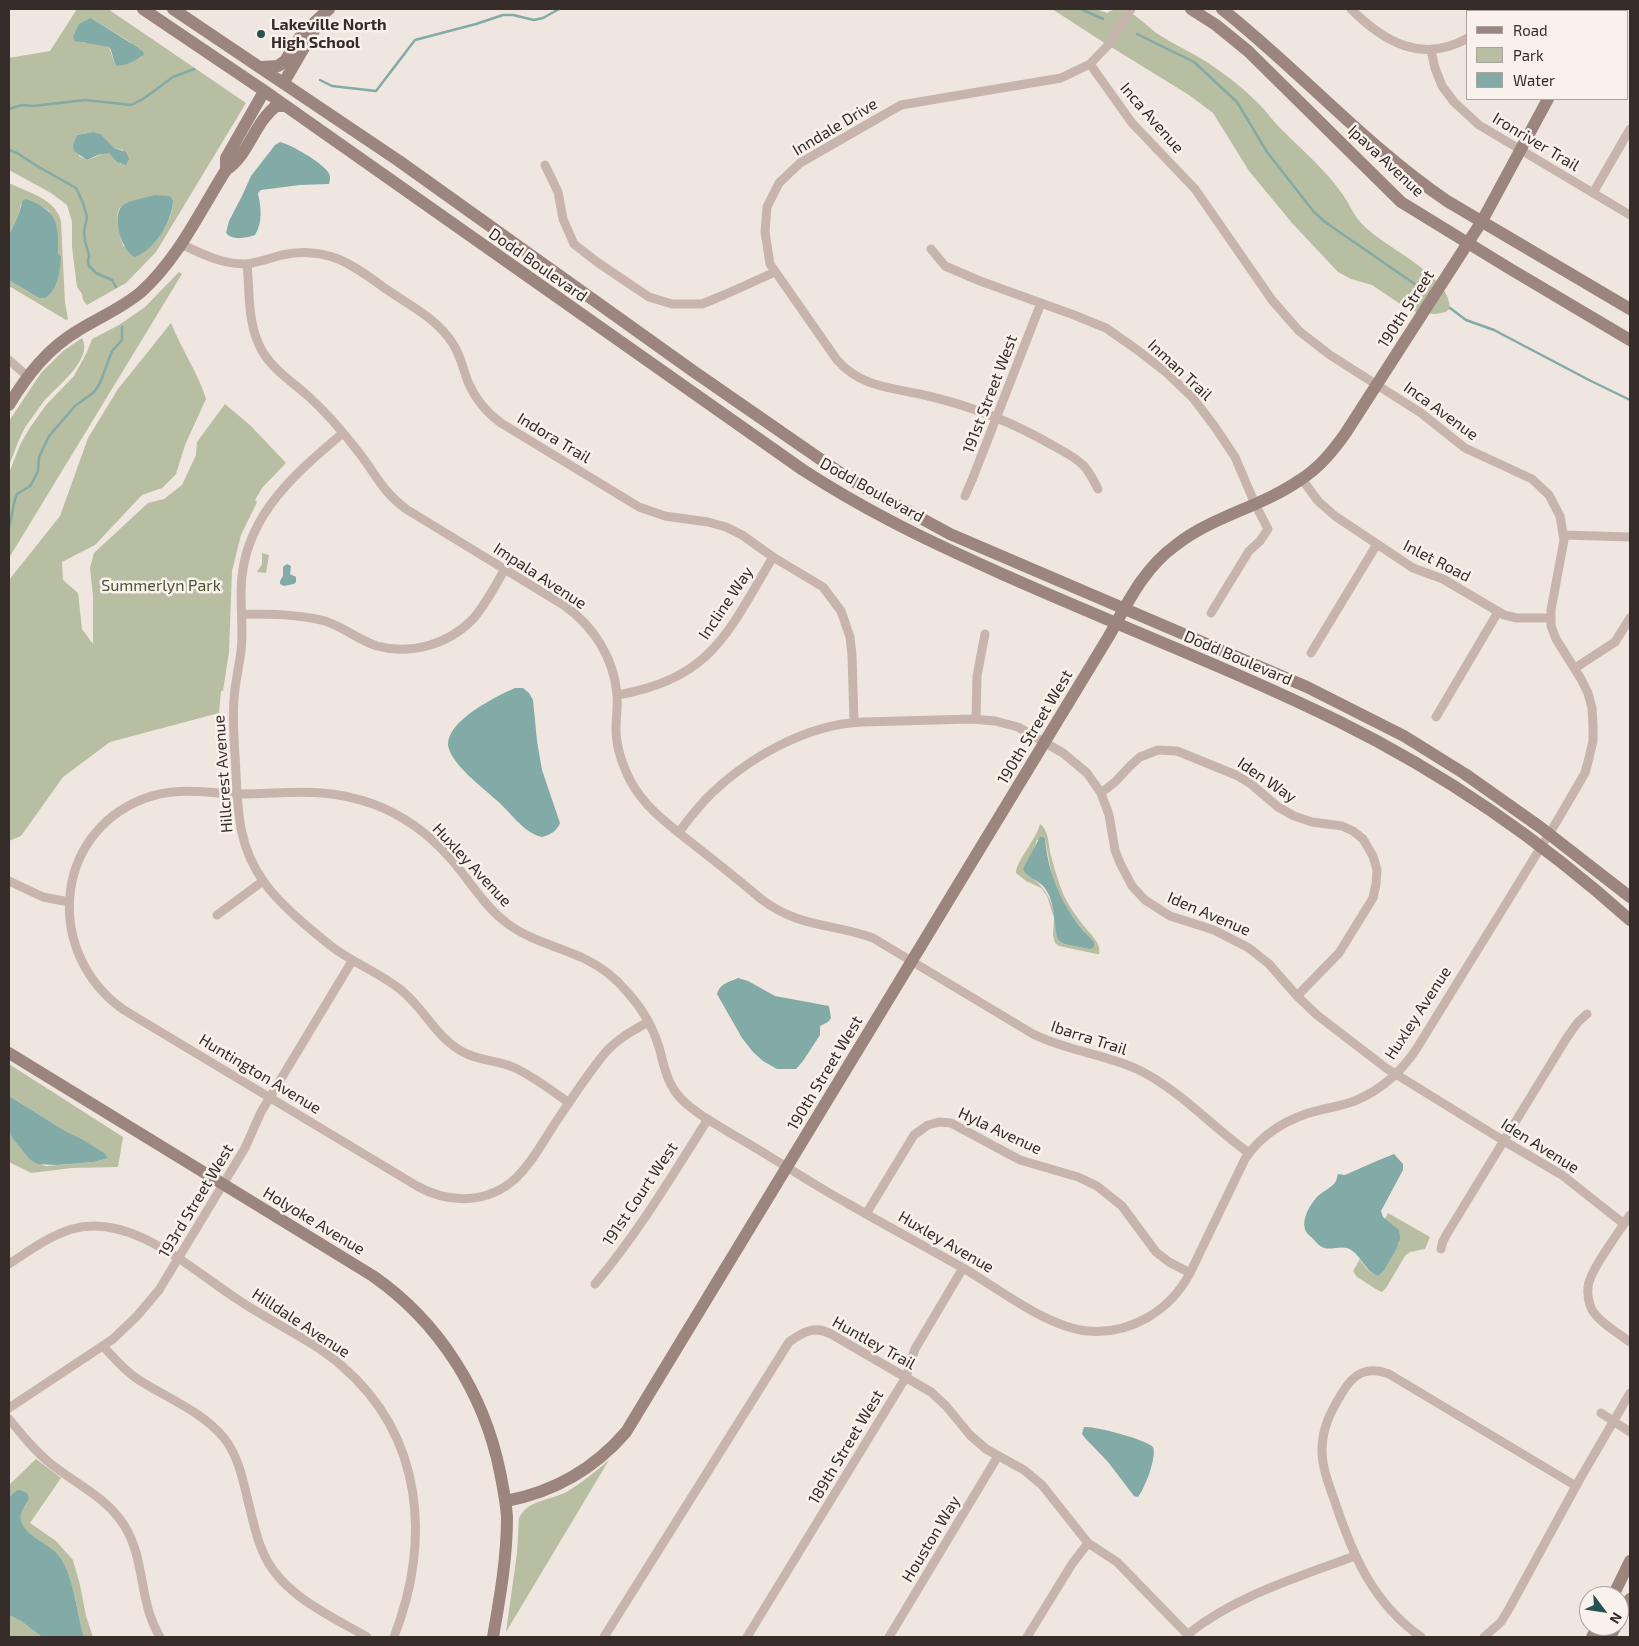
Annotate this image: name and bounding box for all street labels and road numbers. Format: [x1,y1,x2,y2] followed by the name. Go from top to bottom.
[1116,79,1188,157] street label: Inca Avenue
[789,94,881,160] street label: Inndale Drive
[1489,109,1583,175] street label: Ironriver Trail
[1344,121,1428,201] street label: Ipava Avenue
[485,224,591,306] street label: Dodd Boulevard
[1374,267,1438,351] street label: 190th Street
[959,332,1021,456] street label: 191st Street West
[1144,335,1216,405] street label: Inman Trail
[1400,378,1482,444] street label: Inca Avenue
[514,409,594,467] street label: Indora Trail
[817,454,927,526] street label: Dodd Boulevard
[1400,536,1474,586] street label: Inlet Road
[490,539,590,613] street label: Impala Avenue
[695,563,757,643] street label: Incline Way
[1181,627,1295,689] street label: Dodd Boulevard
[993,666,1077,788] street label: 190th Street West
[209,714,237,834] street label: Hillcrest Avenue
[1234,753,1300,807] street label: Iden Way
[428,819,516,911] street label: Huxley Avenue
[1165,888,1253,940] street label: Iden Avenue
[1381,963,1455,1063] street label: Huxley Avenue
[783,1012,867,1134] street label: 190th Street West
[1048,1017,1130,1059] street label: Ibarra Trail
[195,1030,325,1118] street label: Huntington Avenue
[955,1103,1045,1159] street label: Hyla Avenue
[1497,1114,1583,1178] street label: Iden Avenue
[598,1139,682,1249] street label: 191st Court West
[155,1141,237,1261] street label: 193rd Street West
[260,1183,368,1259] street label: Holyoke Avenue
[895,1207,997,1277] street label: Huxley Avenue
[249,1284,353,1362] street label: Hilldale Avenue
[829,1312,919,1374] street label: Huntley Trail
[804,1386,888,1508] street label: 189th Street West
[898,1492,964,1586] street label: Houston Way

